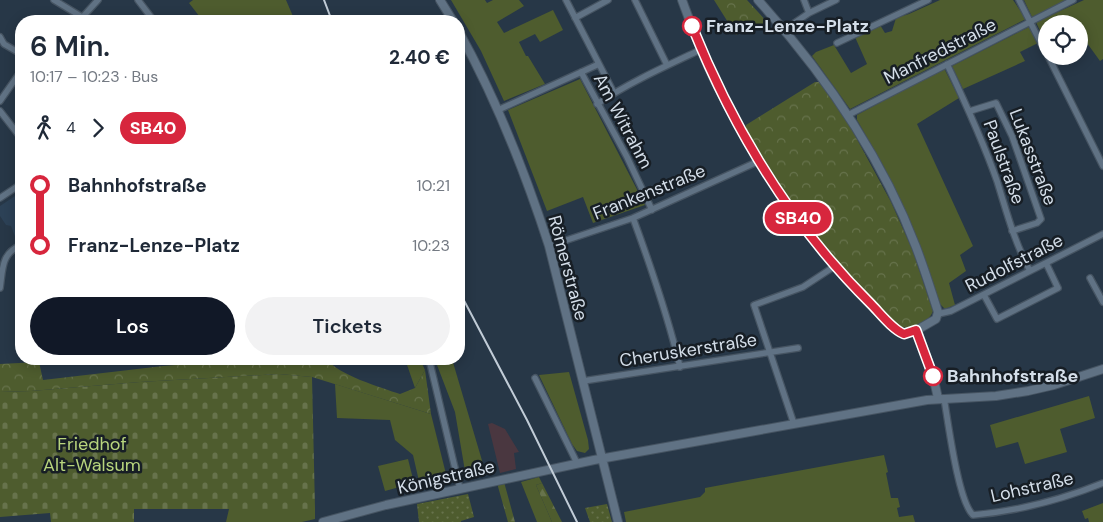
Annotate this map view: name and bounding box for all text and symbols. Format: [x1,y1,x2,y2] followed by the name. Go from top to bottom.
[880,12,1000,90] street label: Manfredstraße
[706,14,869,38] place label: Franz-Lenze-Platz
[1038,15,1088,65] map controls
[1038,15,1088,65] button: locate
[682,16,702,36] marker: Franz-Lenze-Platz
[30,28,110,65] text: 6 Min.
[389,45,450,70] text: 2.40 €
[30,66,158,87] text: 10:17 – 10:23 · Bus
[588,69,658,173] street label: Am Witrahm
[1004,105,1062,209] street label: Lukasstraße
[30,114,58,142] icon: walk
[84,114,112,142] icon: forward
[130,116,176,140] text: SB40
[978,116,1030,208] street label: Paulstraße
[66,117,76,138] text: 4
[589,159,709,225] street label: Frankenstraße
[68,173,207,198] text: Bahnhofstraße
[417,175,450,196] text: 10:21
[763,202,833,234] line badge: SB40
[775,206,821,230] text: SB40
[542,213,594,323] street label: Römerstraße
[961,228,1067,298] street label: Rudolfstraße
[68,233,240,258] text: Franz-Lenze-Platz
[412,235,450,256] text: 10:23
[30,297,235,355] button: Los
[245,297,450,355] button: Tickets
[618,327,758,373] street label: Cheruskerstraße
[947,364,1078,388] place label: Bahnhofstraße
[923,366,943,386] marker: Bahnhofstraße
[43,432,141,477] park label: Friedhof Alt-Walsum
[395,454,497,500] street label: Königstraße
[988,466,1076,508] street label: Lohstraße

